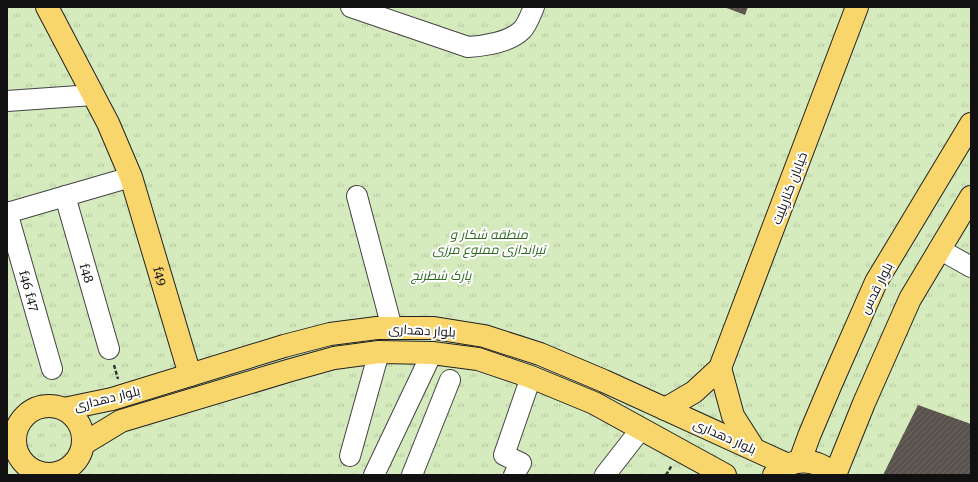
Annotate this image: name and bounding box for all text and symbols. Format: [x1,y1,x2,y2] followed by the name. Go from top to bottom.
[769,150,812,227] street label: خیابان کنارپلیت
[432,227,548,259] park label: منطقه شکار و تیراندازی ممنوع مرزی
[857,260,896,316] street label: بلوار قدس
[77,262,97,285] street label: f48
[150,265,170,288] street label: f49
[16,268,42,313] street label: f46 f47
[410,268,473,285] park label: پارک شطرنج
[388,321,456,340] street label: بلوار دهداری
[73,383,142,414] street label: بلوار دهداری
[691,416,759,457] street label: بلوار دهداری

